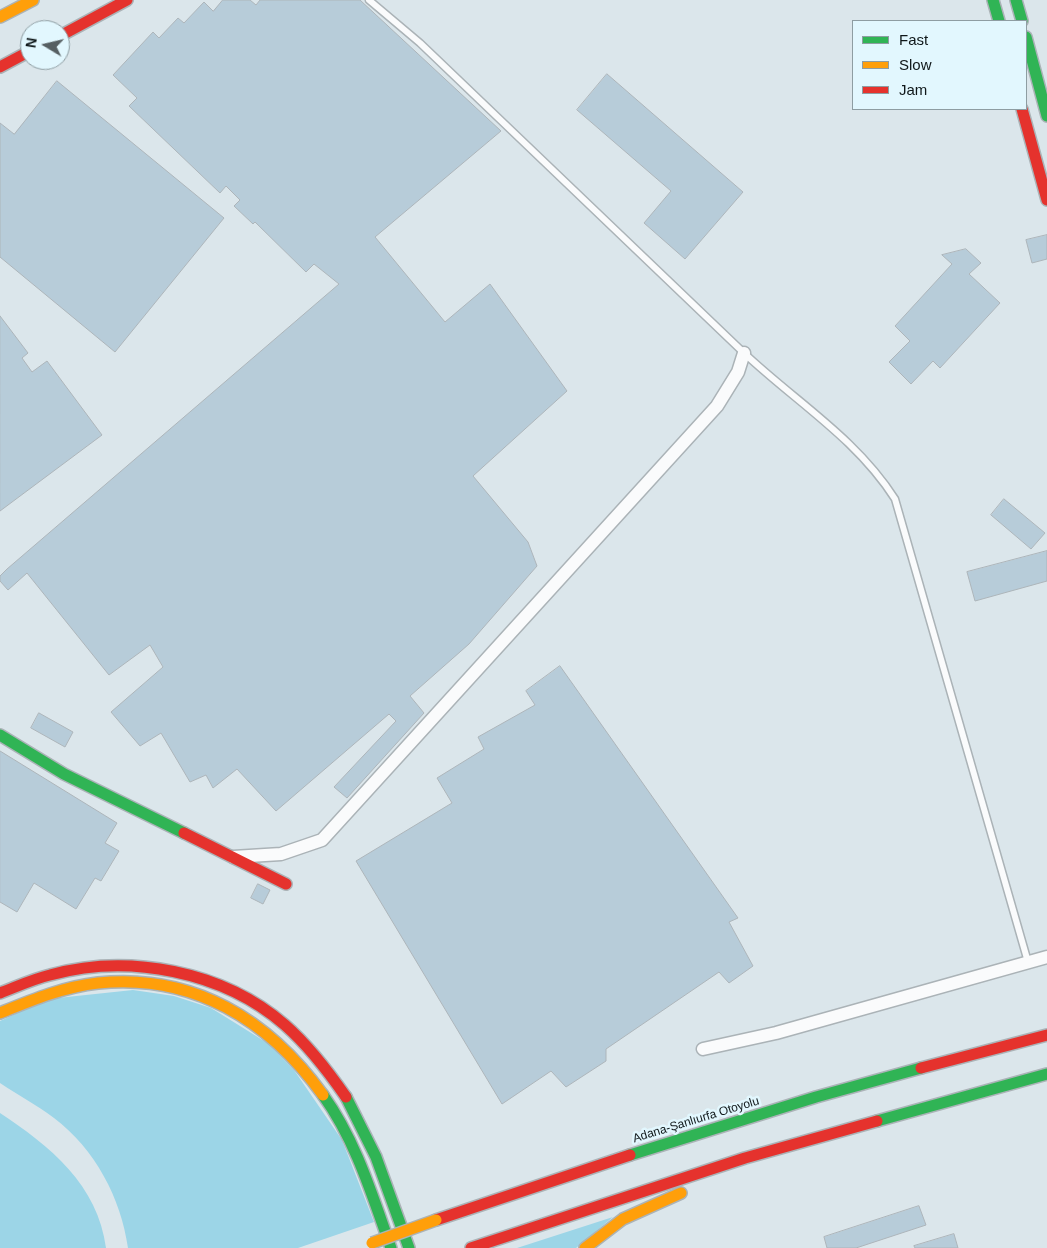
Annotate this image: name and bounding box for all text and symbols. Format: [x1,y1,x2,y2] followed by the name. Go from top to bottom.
[20,20,70,70] north arrow
[852,20,1027,110] legend
[899,31,928,48] text: Fast
[22,37,40,49] text: N
[899,56,932,73] text: Slow
[899,81,927,98] text: Jam
[631,1094,761,1146] street label: Adana-Şanlıurfa Otoyolu

